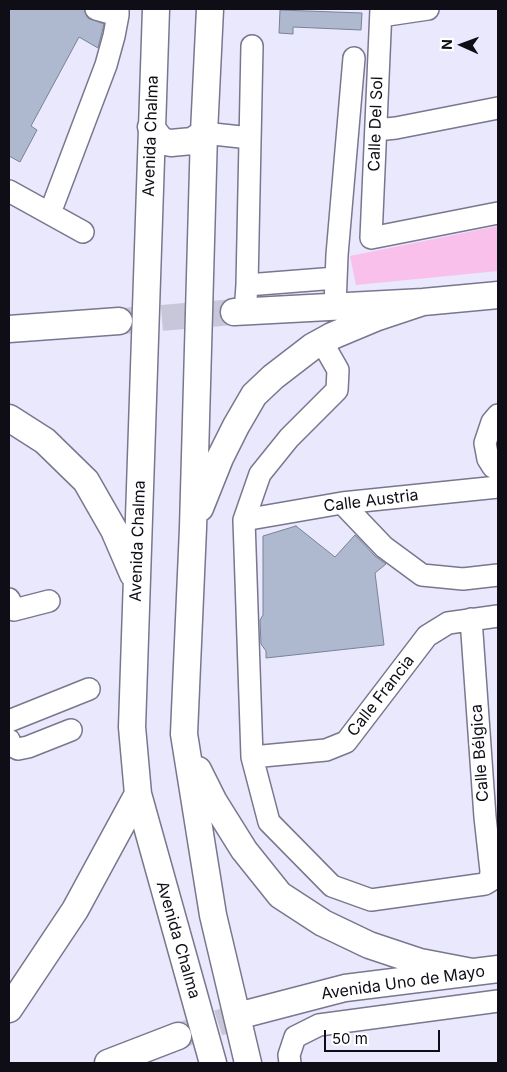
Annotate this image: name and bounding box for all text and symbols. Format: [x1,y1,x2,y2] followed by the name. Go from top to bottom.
[437,20,487,70] north arrow
[438,39,455,50] text: N
[139,75,163,197] street label: Avenida Chalma
[365,76,387,172] street label: Calle Del Sol
[126,480,150,602] street label: Avenida Chalma
[322,486,420,516] street label: Calle Austria
[343,652,419,740] street label: Calle Francia
[467,704,493,802] street label: Calle Bélgica
[152,879,204,1001] street label: Avenida Chalma
[320,962,486,1004] street label: Avenida Uno de Mayo
[327,1020,443,1052] scale bar
[332,1029,368,1048] text: 50 m

